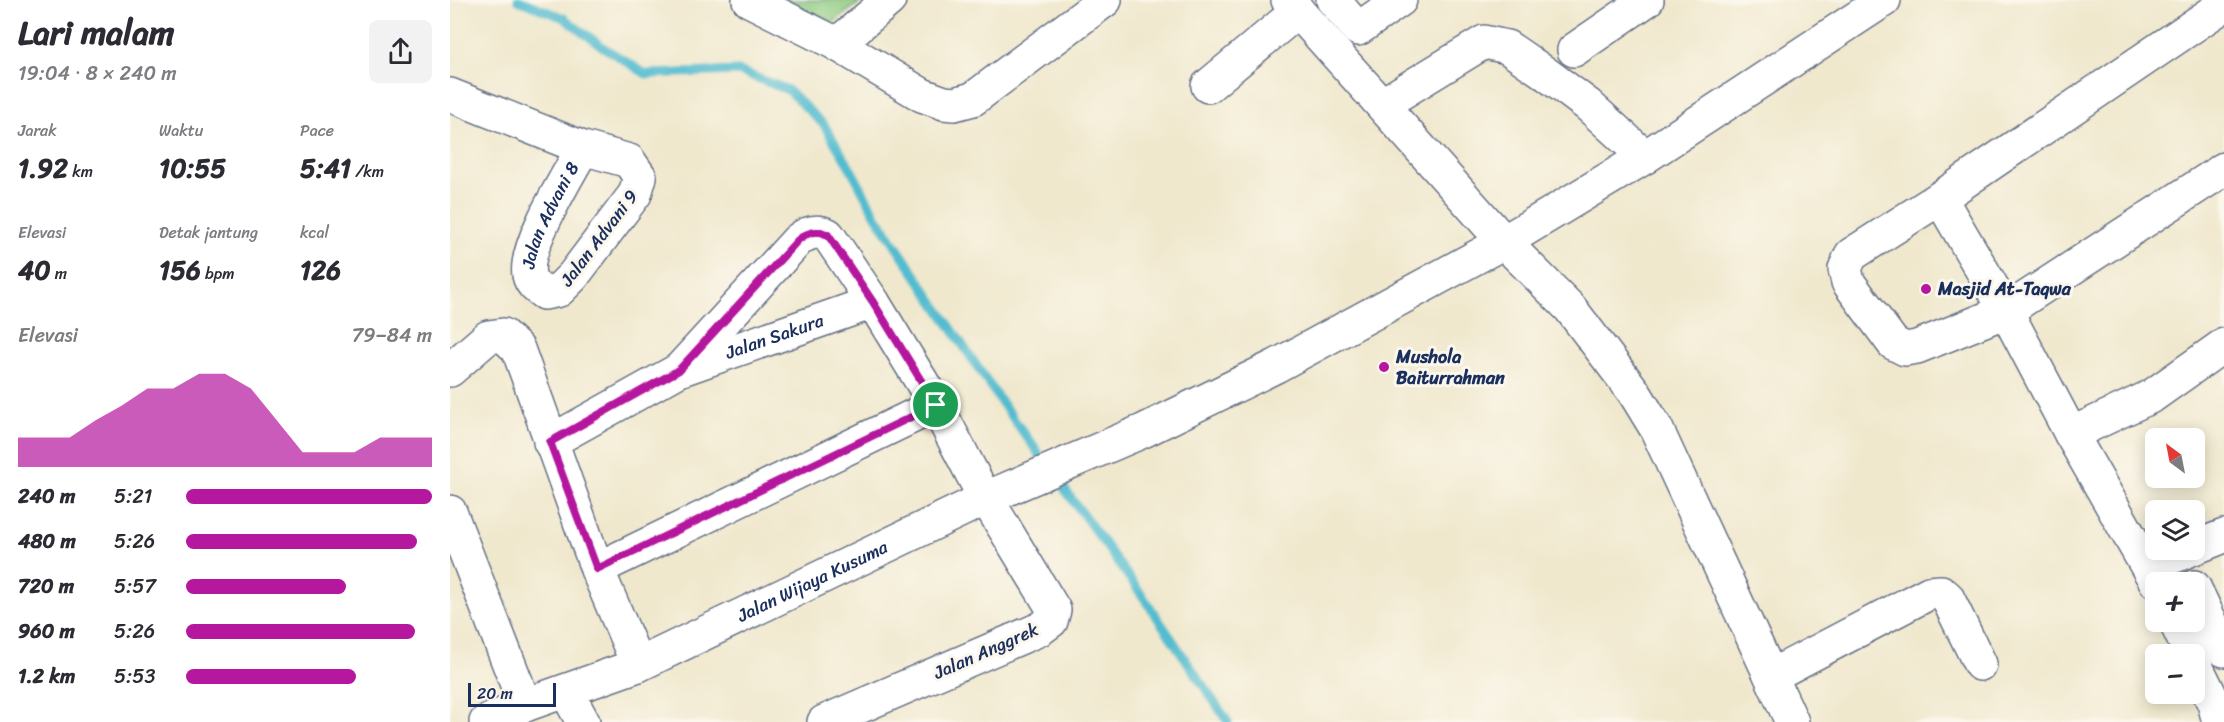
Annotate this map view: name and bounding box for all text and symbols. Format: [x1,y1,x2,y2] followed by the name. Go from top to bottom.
[18,4,174,62] text: Lari malam
[369,20,432,83] button: share
[18,56,177,91] text: 19:04 · 8 × 240 m
[18,116,57,145] text: Jarak
[159,116,203,145] text: Waktu
[300,116,334,145] text: Pace
[18,145,68,191] text: 1.92
[159,145,226,191] text: 10:55
[300,145,351,191] text: 5:41
[512,155,588,271] street label: Jalan Advani 8
[68,157,93,186] text: km
[351,157,384,186] text: /km
[551,182,646,294] street label: Jalan Advani 9
[18,218,66,247] text: Elevasi
[159,218,258,247] text: Detak jantung
[300,218,329,247] text: kcal
[18,247,51,293] text: 40
[159,247,201,293] text: 156
[300,247,341,293] text: 126
[51,259,67,288] text: m
[201,259,235,288] text: bpm
[1937,273,2072,305] place label: Masjid At-Taqwa
[1919,282,1933,296] marker: Masjid At-Taqwa
[720,304,829,369] street label: Jalan Sakura
[18,318,78,353] text: Elevasi
[352,318,432,353] text: 79–84 m
[1395,341,1505,394] place label: Mushola Baiturrahman
[1377,360,1391,374] marker: Mushola Baiturrahman
[910,379,961,430] pin
[919,388,952,421] icon: arrive
[2145,428,2205,488] north arrow
[2145,428,2205,704] map controls
[18,479,75,514] text: 240 m
[114,479,152,514] text: 5:21
[2145,500,2205,560] button: layers
[18,524,76,559] text: 480 m
[114,524,155,559] text: 5:26
[731,531,894,632] street label: Jalan Wijaya Kusuma
[18,569,74,604] text: 720 m
[114,569,156,604] text: 5:57
[2145,572,2205,632] button: +
[927,613,1044,689] street label: Jalan Anggrek
[18,614,75,649] text: 960 m
[114,614,155,649] text: 5:26
[2145,644,2205,704] button: −
[18,659,75,694] text: 1.2 km
[114,659,155,694] text: 5:53
[477,679,513,708] text: 20 m
[468,680,556,708] scale bar

